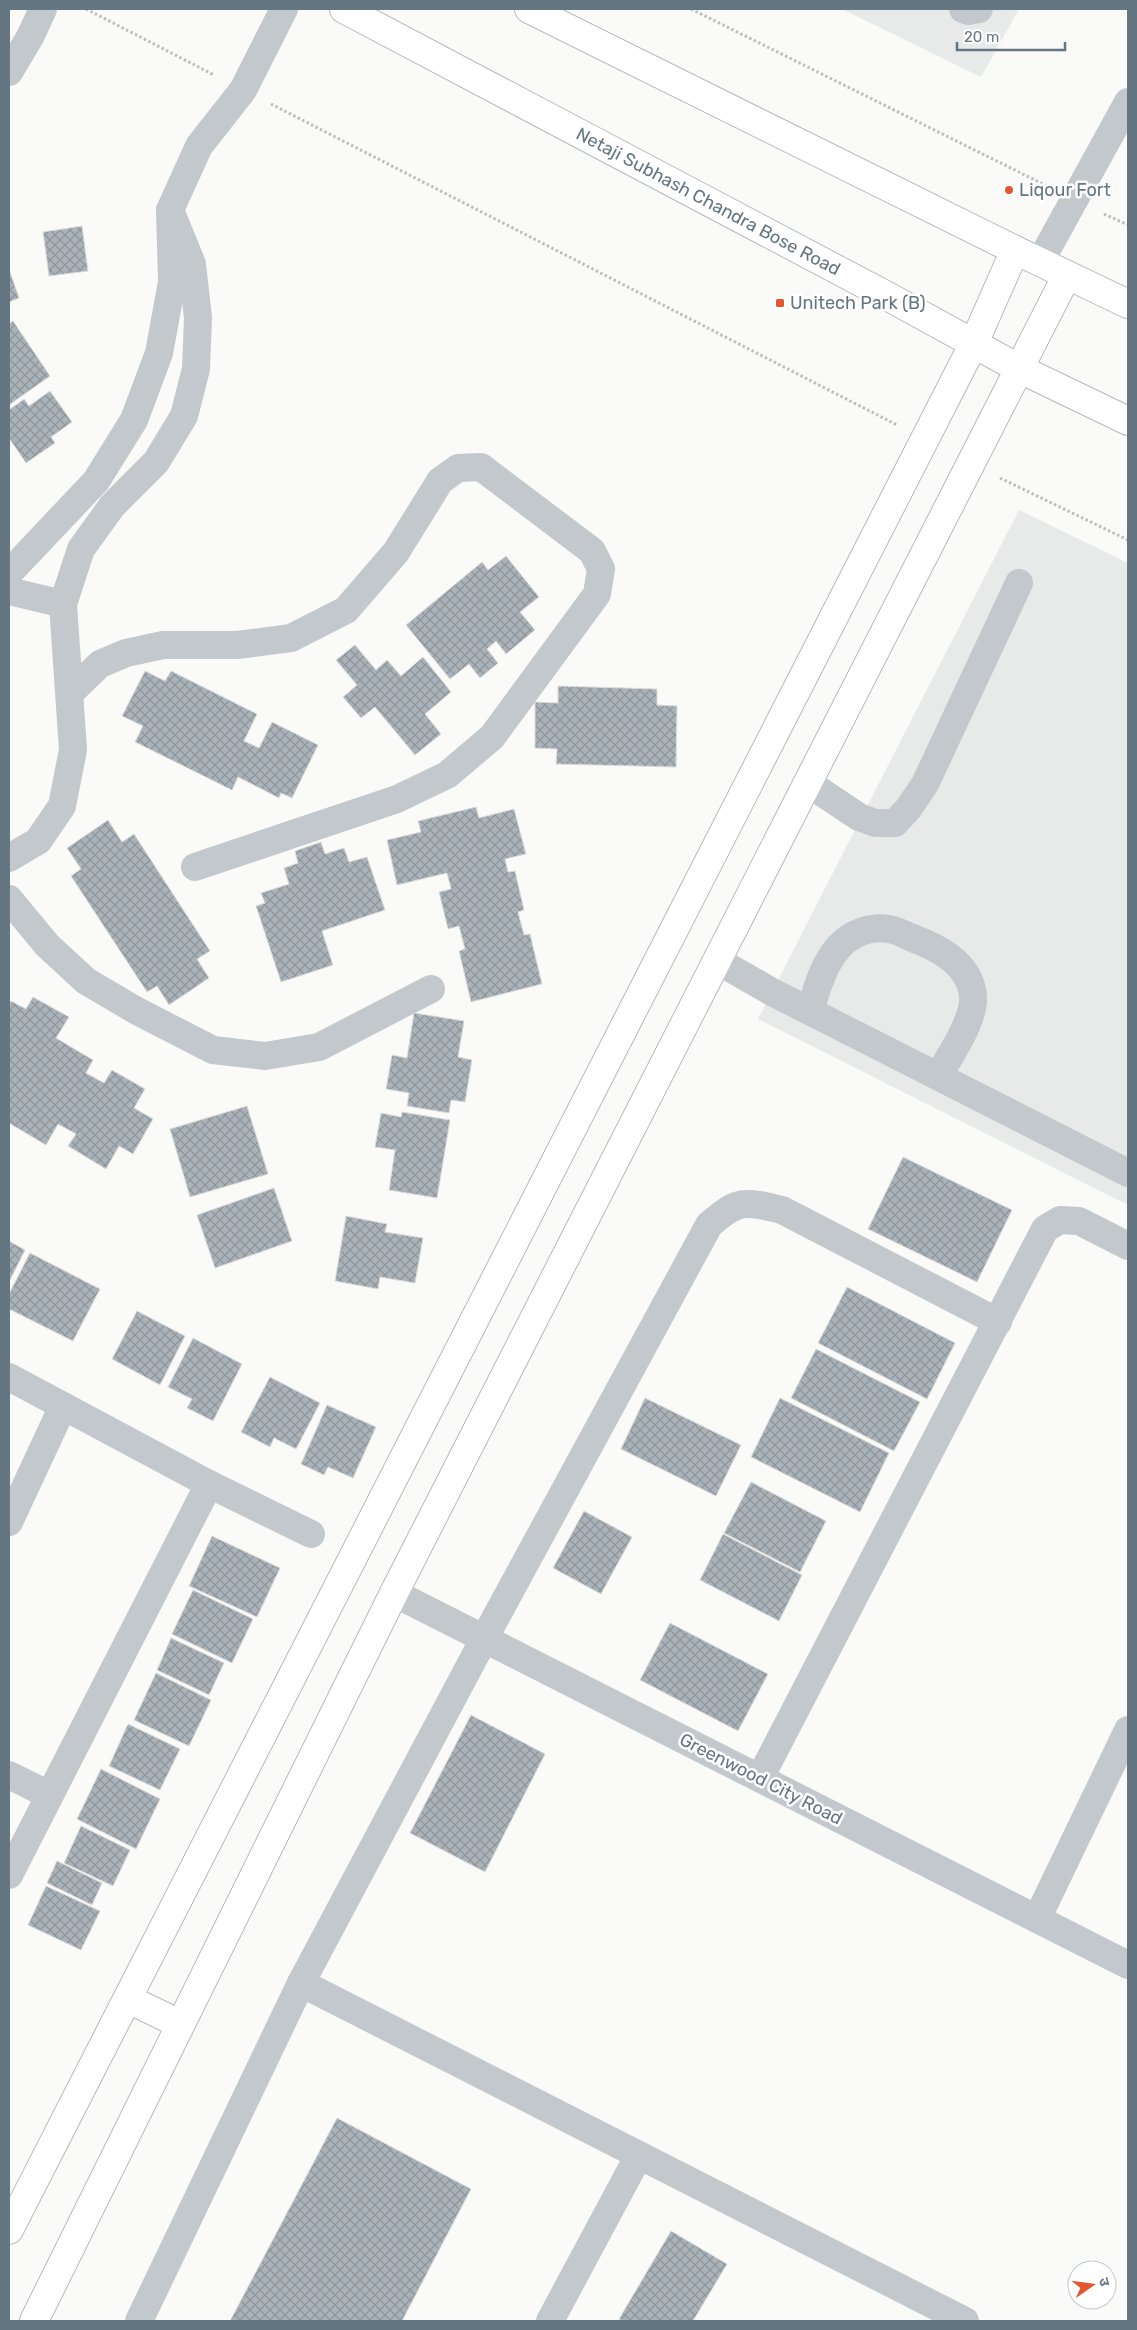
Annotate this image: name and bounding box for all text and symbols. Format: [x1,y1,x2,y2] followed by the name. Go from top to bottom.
[957,20,1064,52] scale bar
[964,28,999,46] text: 20 m
[572,123,844,280] street label: Netaji Subhash Chandra Bose Road
[1019,179,1111,201] place label: Liqour Fort
[1003,184,1015,196] marker: Liqour Fort
[790,292,926,314] place label: Unitech Park (B)
[774,297,786,309] marker: Unitech Park (B)
[676,1728,846,1830] street label: Greenwood City Road
[1067,2260,1117,2310] north arrow
[1095,2276,1114,2289] text: उ

